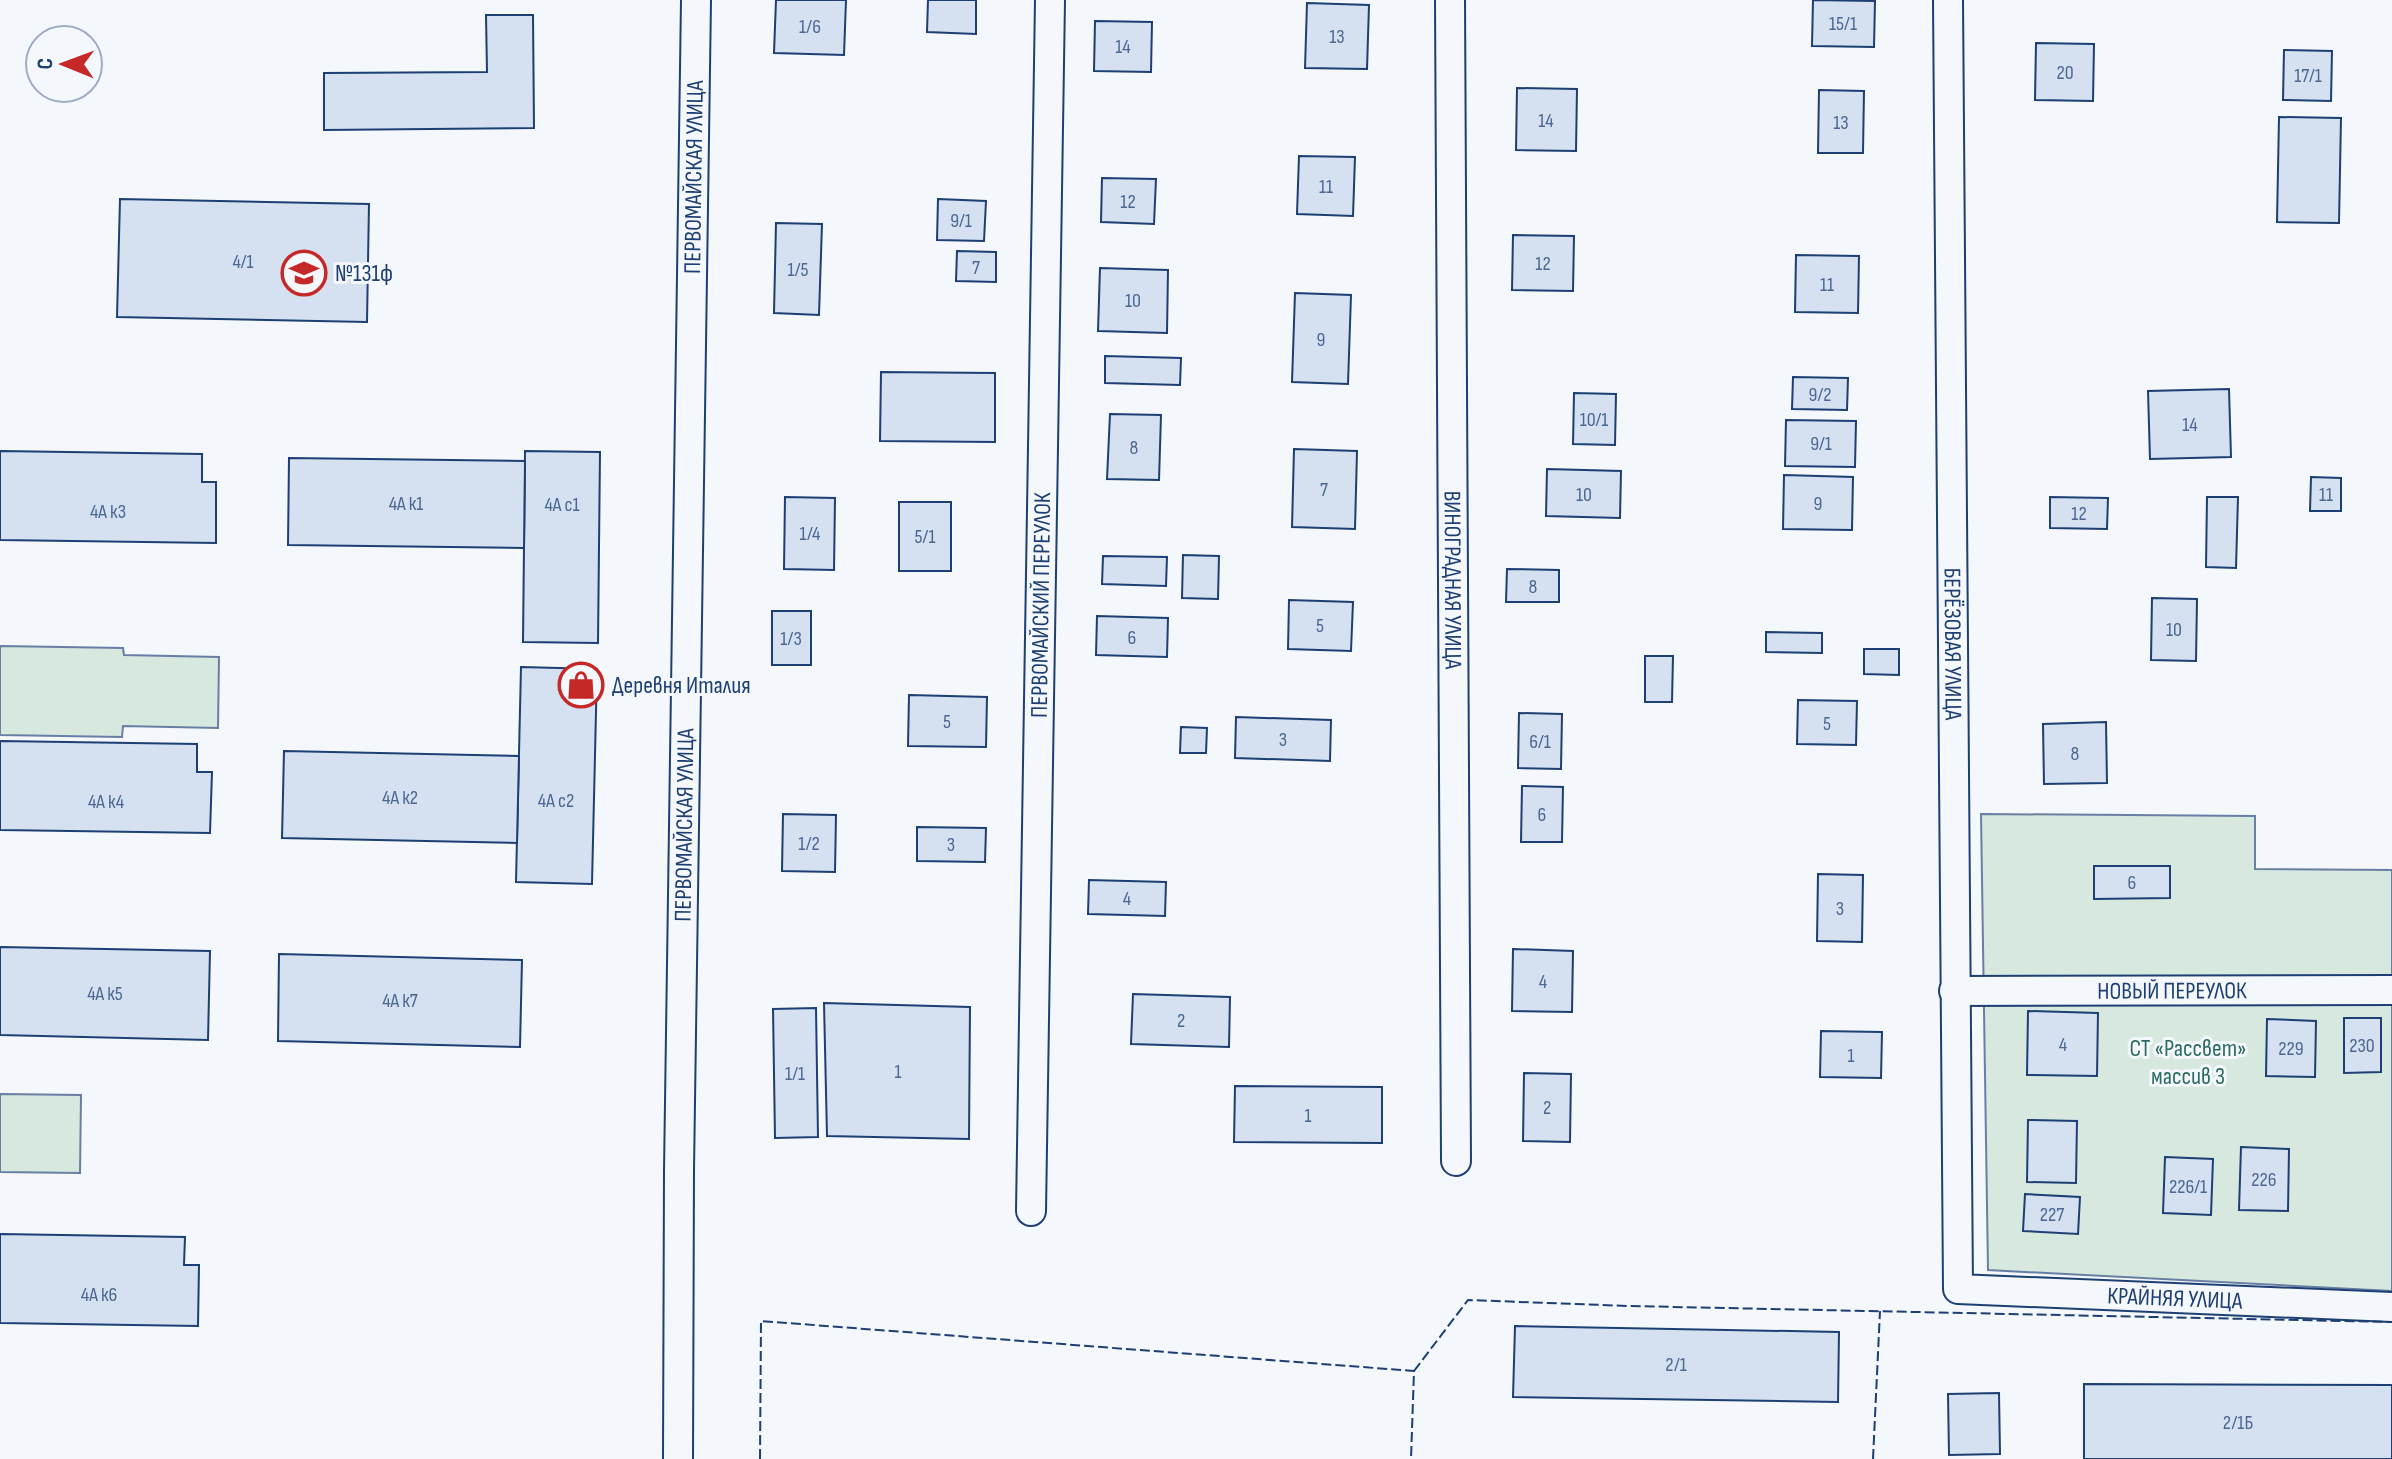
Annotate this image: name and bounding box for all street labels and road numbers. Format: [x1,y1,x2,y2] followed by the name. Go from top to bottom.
[678,80,710,274] street label: ПЕРВОМАЙСКАЯ УЛИЦА
[1438,491,1467,670] street label: ВИНОГРАДНАЯ УЛИЦА
[1025,492,1057,718] street label: ПЕРВОМАЙСКИЙ ПЕРЕУЛОК
[1937,568,1968,721] street label: БЕРЁЗОВАЯ УЛИЦА
[669,727,700,922] street label: ПЕРВОМАЙСКАЯ УЛИЦА
[2097,976,2247,1006] street label: НОВЫЙ ПЕРЕУЛОК
[2107,1281,2244,1316] street label: КРАЙНЯЯ УЛИЦА

